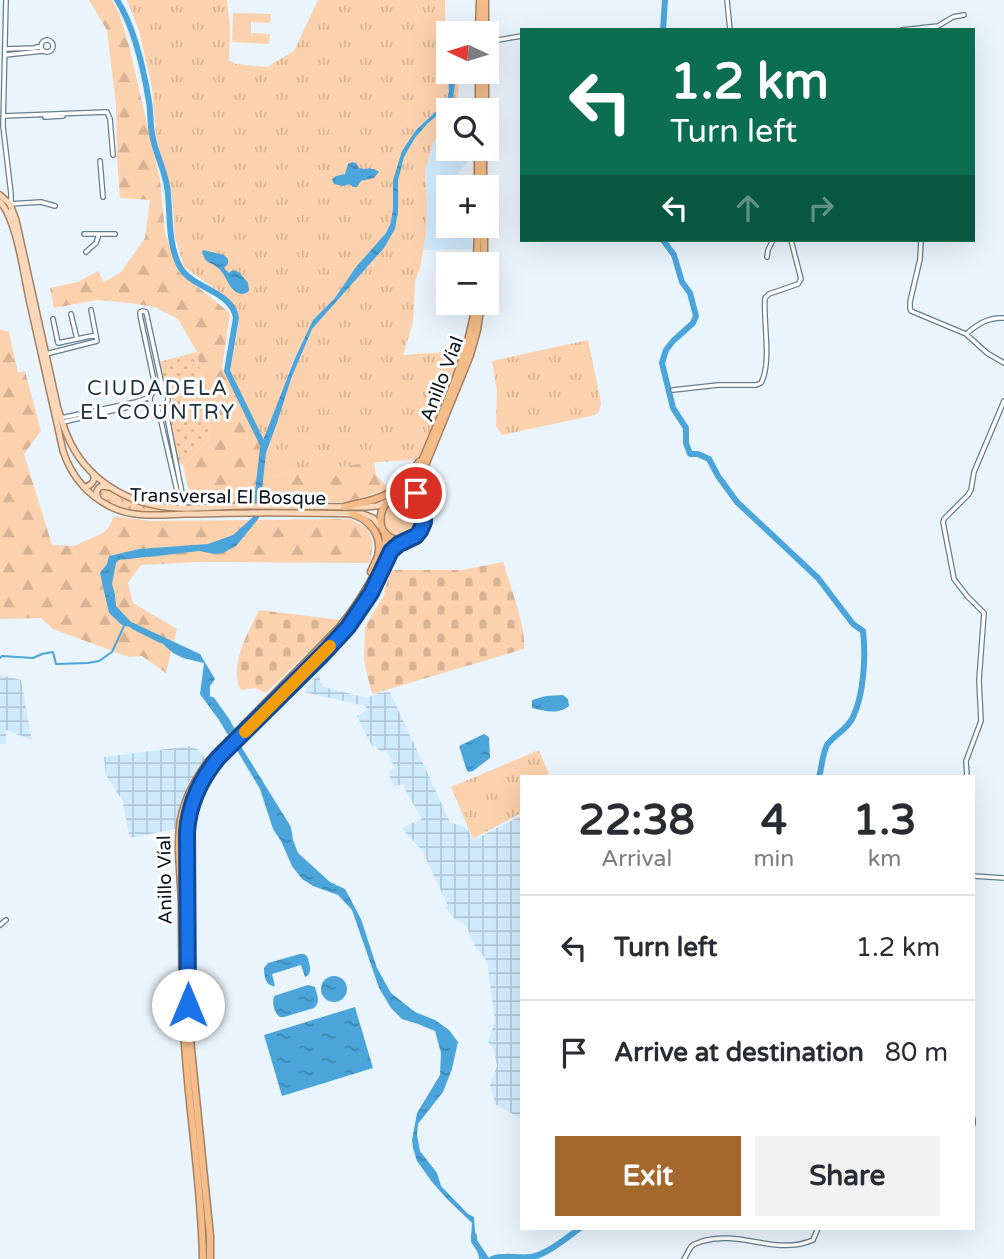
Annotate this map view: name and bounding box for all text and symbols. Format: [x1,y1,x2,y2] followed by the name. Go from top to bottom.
[436,21,499,84] north arrow
[436,21,499,315] map controls
[670,53,829,112] text: 1.2 km
[555,56,646,147] icon: left
[436,98,499,161] button: search
[670,113,797,151] text: Turn left
[436,175,499,238] button: +
[656,189,694,227] icon: left
[729,189,767,227] icon: ahead
[802,189,840,227] icon: right
[436,252,499,315] button: −
[416,333,468,425] street label: Anillo Víal
[80,376,236,425] district label: CIUDADELA EL COUNTRY
[386,463,446,523] pin
[397,474,435,512] icon: arrive
[130,484,326,510] street label: Transversal El Bosque
[579,795,695,846] text: 22:38
[761,795,787,846] text: 4
[853,795,916,846] text: 1.3
[153,835,177,925] street label: Anillo Víal
[601,845,672,873] text: Arrival
[753,845,794,873] text: min
[868,845,901,873] text: km
[555,929,593,967] icon: left
[614,932,717,963] text: Turn left
[856,932,940,963] text: 1.2 km
[151,968,225,1042] position arrow
[555,1034,593,1072] icon: arrive
[614,1037,864,1068] text: Arrive at destination
[885,1037,948,1068] text: 80 m
[555,1136,741,1216] button: Exit
[755,1136,940,1216] button: Share

